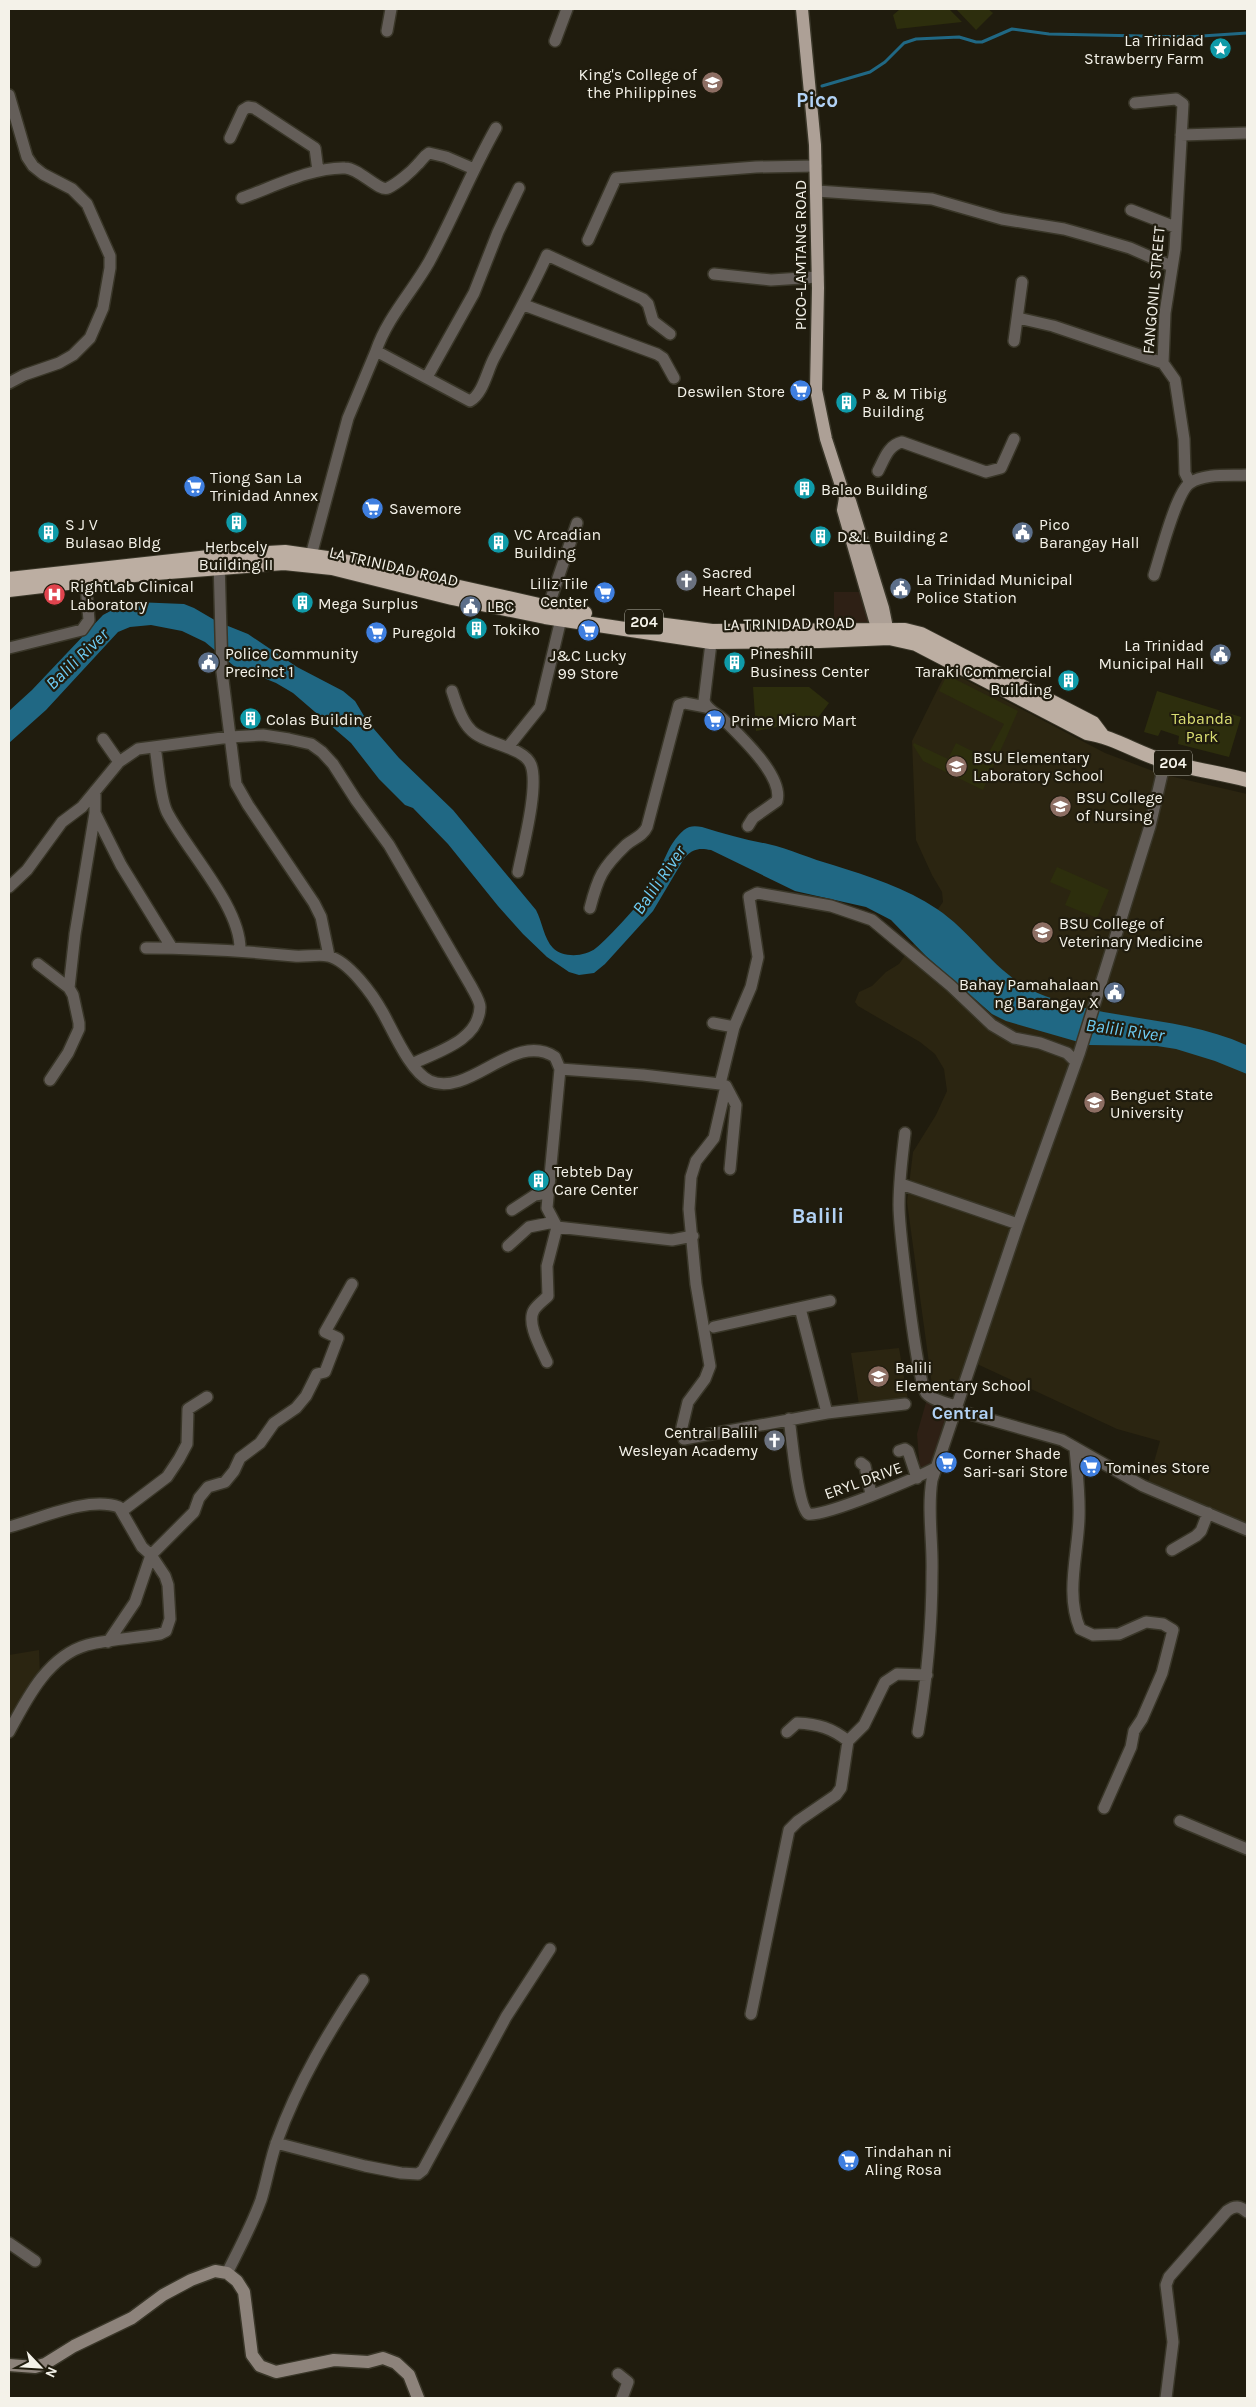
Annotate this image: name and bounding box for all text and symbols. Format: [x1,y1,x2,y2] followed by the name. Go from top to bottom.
[1084,31,1204,68] place label: La Trinidad Strawberry Farm
[1208,37,1232,61] place icon: La Trinidad Strawberry Farm
[578,65,698,102] place label: King's College of the Philippines
[701,71,725,95] school or university icon: King's College of the Philippines
[796,88,838,112] district label: Pico
[791,180,810,330] street label: PICO-LAMTANG ROAD
[1138,225,1169,355] street label: FANGONIL STREET
[789,379,813,403] supermarket icon: Deswilen Store
[677,382,785,401] place label: Deswilen Store
[862,384,947,421] place label: P & M Tibig Building
[834,390,858,414] building icon: P & M Tibig Building
[210,468,318,505] place label: Tiong San La Trinidad Annex
[182,474,206,498] supermarket icon: Tiong San La Trinidad Annex
[793,477,817,501] building icon: Balao Building
[821,480,927,499] place label: Balao Building
[361,496,385,520] supermarket icon: Savemore
[389,499,461,518] place label: Savemore
[224,510,248,534] building icon: Herbcely Building II
[65,515,161,552] place label: S J V Bulasao Bldg
[1039,515,1140,552] place label: Pico Barangay Hall
[37,521,61,545] building icon: S J V Bulasao Bldg
[1011,521,1035,545] public building icon: Pico Barangay Hall
[809,524,833,548] building icon: D&L Building 2
[514,525,601,562] place label: VC Arcadian Building
[837,527,948,546] place label: D&L Building 2
[486,531,510,555] building icon: VC Arcadian Building
[199,537,273,574] place label: Herbcely Building II
[327,542,460,591] street label: LA TRINIDAD ROAD
[702,563,796,600] place label: Sacred Heart Chapel
[674,569,698,593] church icon: Sacred Heart Chapel
[916,570,1073,607] place label: La Trinidad Municipal Police Station
[530,574,588,611] place label: Liliz Tile Center
[888,576,912,600] public building icon: La Trinidad Municipal Police Station
[70,577,194,614] place label: RightLab Clinical Laboratory
[592,580,616,604] supermarket icon: Liliz Tile Center
[42,583,66,607] hospital icon: RightLab Clinical Laboratory
[290,591,314,615] building icon: Mega Surplus
[318,594,418,613] place label: Mega Surplus
[459,594,483,618] public building icon: LBC
[487,597,514,616] place label: LBC
[625,610,663,634] road number: 204
[723,613,855,634] street label: LA TRINIDAD ROAD
[465,617,489,641] building icon: Tokiko
[576,619,600,643] supermarket icon: J&C Lucky 99 Store
[364,620,388,644] supermarket icon: Puregold
[493,620,540,639] place label: Tokiko
[41,623,114,694] water label: Balili River
[392,623,456,642] place label: Puregold
[1098,636,1204,673] place label: La Trinidad Municipal Hall
[1208,642,1232,666] public building icon: La Trinidad Municipal Hall
[225,644,359,681] place label: Police Community Precinct 1
[750,644,869,681] place label: Pineshill Business Center
[550,646,627,683] place label: J&C Lucky 99 Store
[197,650,221,674] public building icon: Police Community Precinct 1
[722,650,746,674] building icon: Pineshill Business Center
[916,662,1052,699] place label: Taraki Commercial Building
[1056,668,1080,692] building icon: Taraki Commercial Building
[238,707,262,731] building icon: Colas Building
[703,708,727,732] supermarket icon: Prime Micro Mart
[1171,709,1233,746] park label: Tabanda Park
[266,710,372,729] place label: Colas Building
[731,711,856,730] place label: Prime Micro Mart
[973,748,1103,785] place label: BSU Elementary Laboratory School
[1154,750,1192,776] road number: 204
[945,754,969,778] school or university icon: BSU Elementary Laboratory School
[1076,788,1163,825] place label: BSU College of Nursing
[1048,794,1072,818] school or university icon: BSU College of Nursing
[627,841,691,919] water label: Balili River
[1059,914,1203,951] place label: BSU College of Veterinary Medicine
[1031,920,1055,944] school or university icon: BSU College of Veterinary Medicine
[959,975,1099,1012] place label: Bahay Pamahalaan ng Barangay X
[1103,981,1127,1005] public building icon: Bahay Pamahalaan ng Barangay X
[1084,1014,1167,1047] water label: Balili River
[1110,1085,1213,1122] place label: Benguet State University
[1082,1091,1106,1115] school or university icon: Benguet State University
[554,1162,638,1199] place label: Tebteb Day Care Center
[526,1168,550,1192] building icon: Tebteb Day Care Center
[792,1204,844,1228] district label: Balili
[895,1358,1031,1395] place label: Balili Elementary School
[867,1364,891,1388] school or university icon: Balili Elementary School
[932,1402,994,1424] district label: Central
[619,1423,759,1460] place label: Central Balili Wesleyan Academy
[762,1429,786,1453] church icon: Central Balili Wesleyan Academy
[963,1444,1068,1481] place label: Corner Shade Sari-sari Store
[935,1450,959,1474] supermarket icon: Corner Shade Sari-sari Store
[1078,1455,1102,1479] supermarket icon: Tomines Store
[822,1458,905,1503] street label: ERYL DRIVE
[1106,1458,1210,1477] place label: Tomines Store
[865,2142,952,2179] place label: Tindahan ni Aling Rosa
[837,2148,861,2172] supermarket icon: Tindahan ni Aling Rosa
[15,2342,65,2392] north arrow
[42,2364,61,2380] text: N

